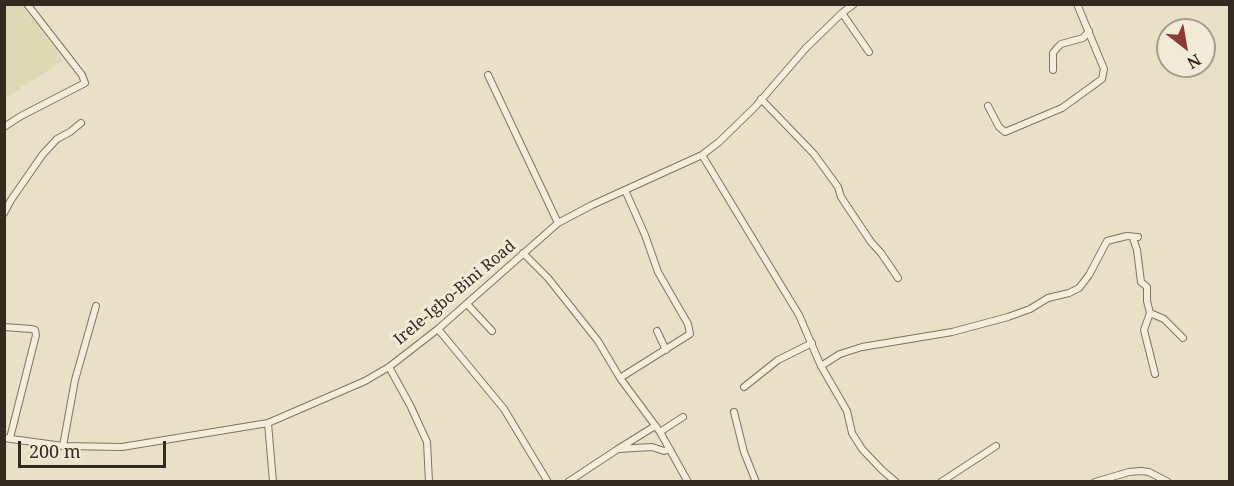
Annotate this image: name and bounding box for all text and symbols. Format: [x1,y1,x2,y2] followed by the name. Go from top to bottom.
[1156,18,1216,78] north arrow
[1183,49,1205,74] text: N
[390,237,520,349] street label: Irele-Igbo-Bini Road
[21,429,170,467] scale bar
[29,439,81,463] text: 200 m

